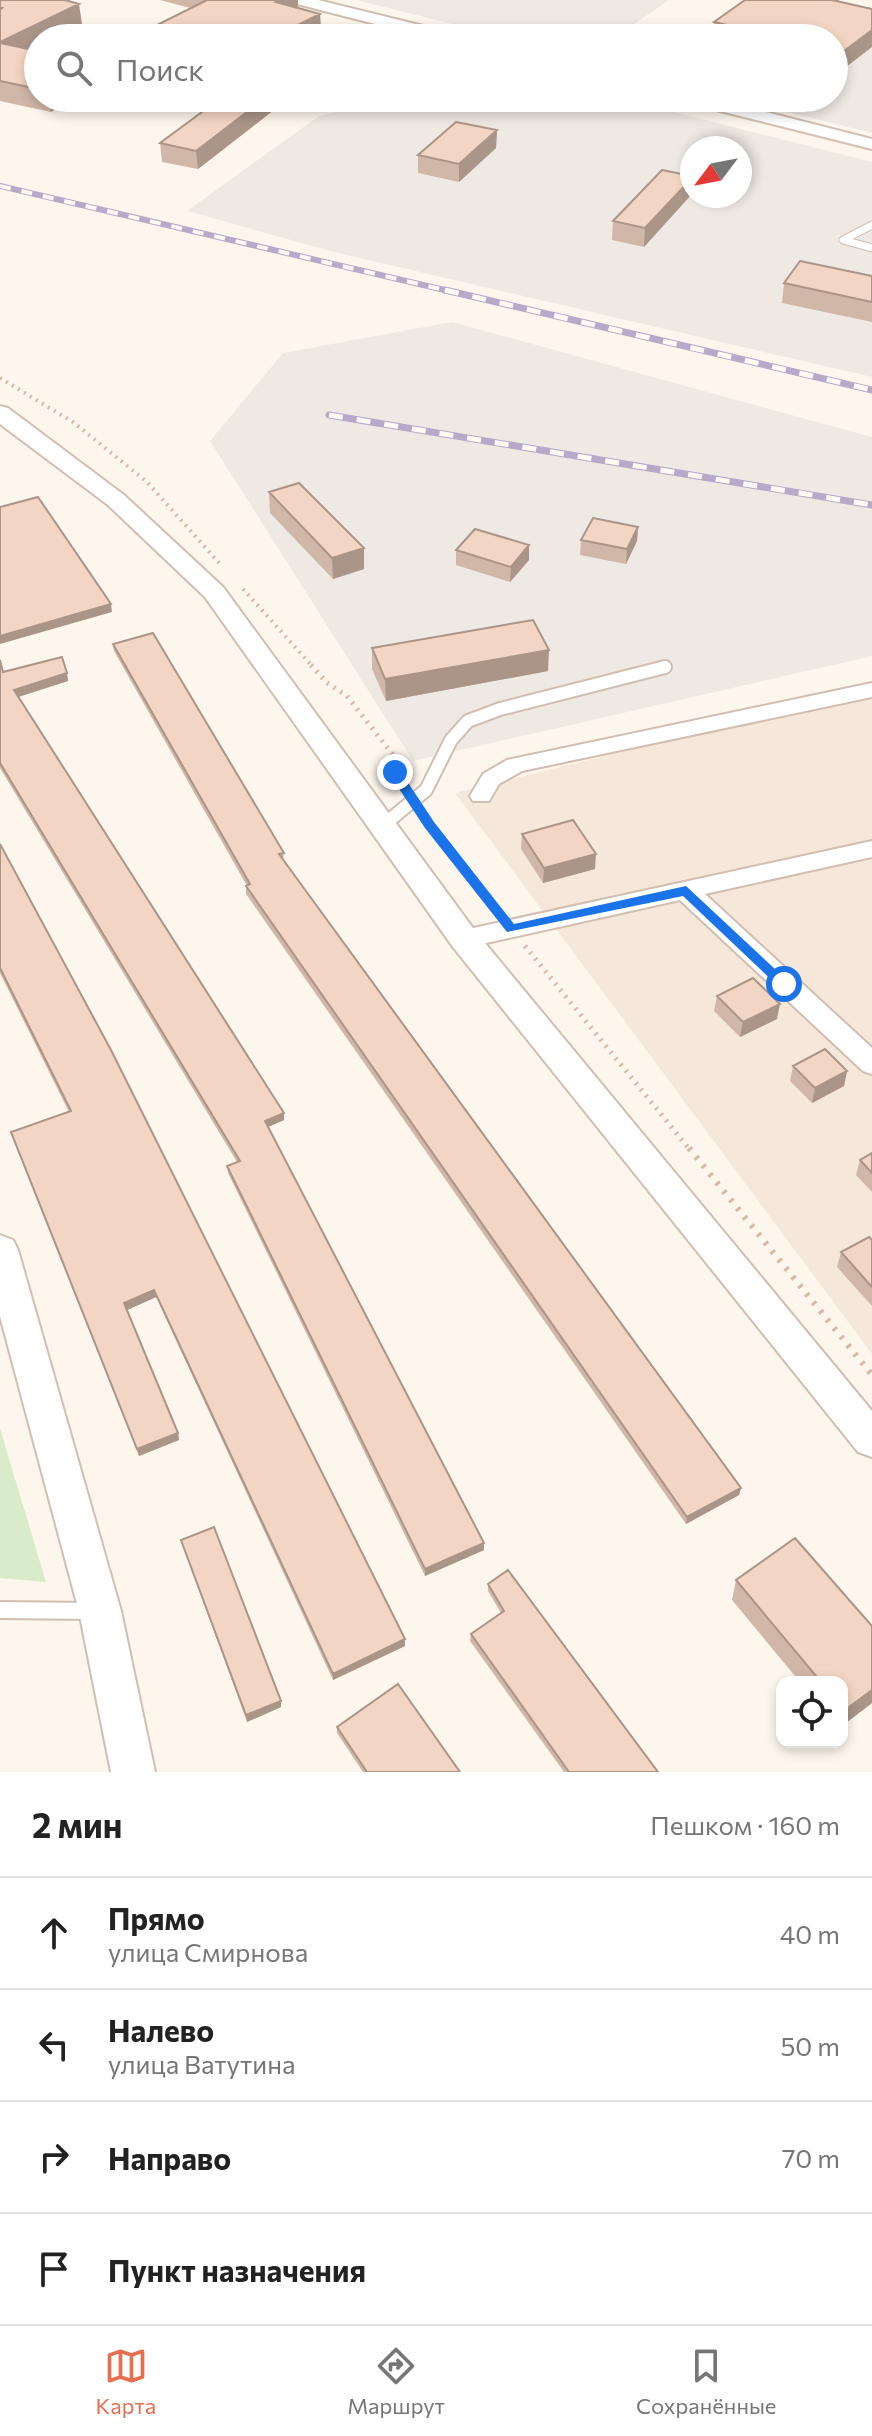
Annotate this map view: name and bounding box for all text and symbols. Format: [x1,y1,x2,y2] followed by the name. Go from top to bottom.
[24,24,848,112] search box
[52,46,96,90] icon: search
[116,50,204,87] text: Поиск
[680,136,752,208] north arrow
[377,754,413,790] route end
[766,966,802,1002] route start
[776,1676,848,1748] map controls
[776,1676,848,1748] button: locate
[32,1803,123,1845] text: 2 мин
[650,1809,840,1840] text: Пешком · 160 m
[108,1899,205,1936] text: Прямо
[32,1911,76,1955] icon: ahead
[780,1918,840,1949] text: 40 m
[108,1936,308,1967] text: улица Смирнова
[108,2011,214,2048] text: Налево
[32,2023,76,2067] icon: left
[780,2030,840,2061] text: 50 m
[108,2048,296,2079] text: улица Ватутина
[32,2135,76,2179] icon: right
[108,2139,231,2176] text: Направо
[782,2142,840,2173] text: 70 m
[32,2247,76,2291] icon: arrive
[108,2251,366,2288] text: Пункт назначения
[96,2344,156,2419] tab: Карта
[347,2344,445,2419] tab: Маршрут
[636,2344,776,2419] tab: Сохранённые

